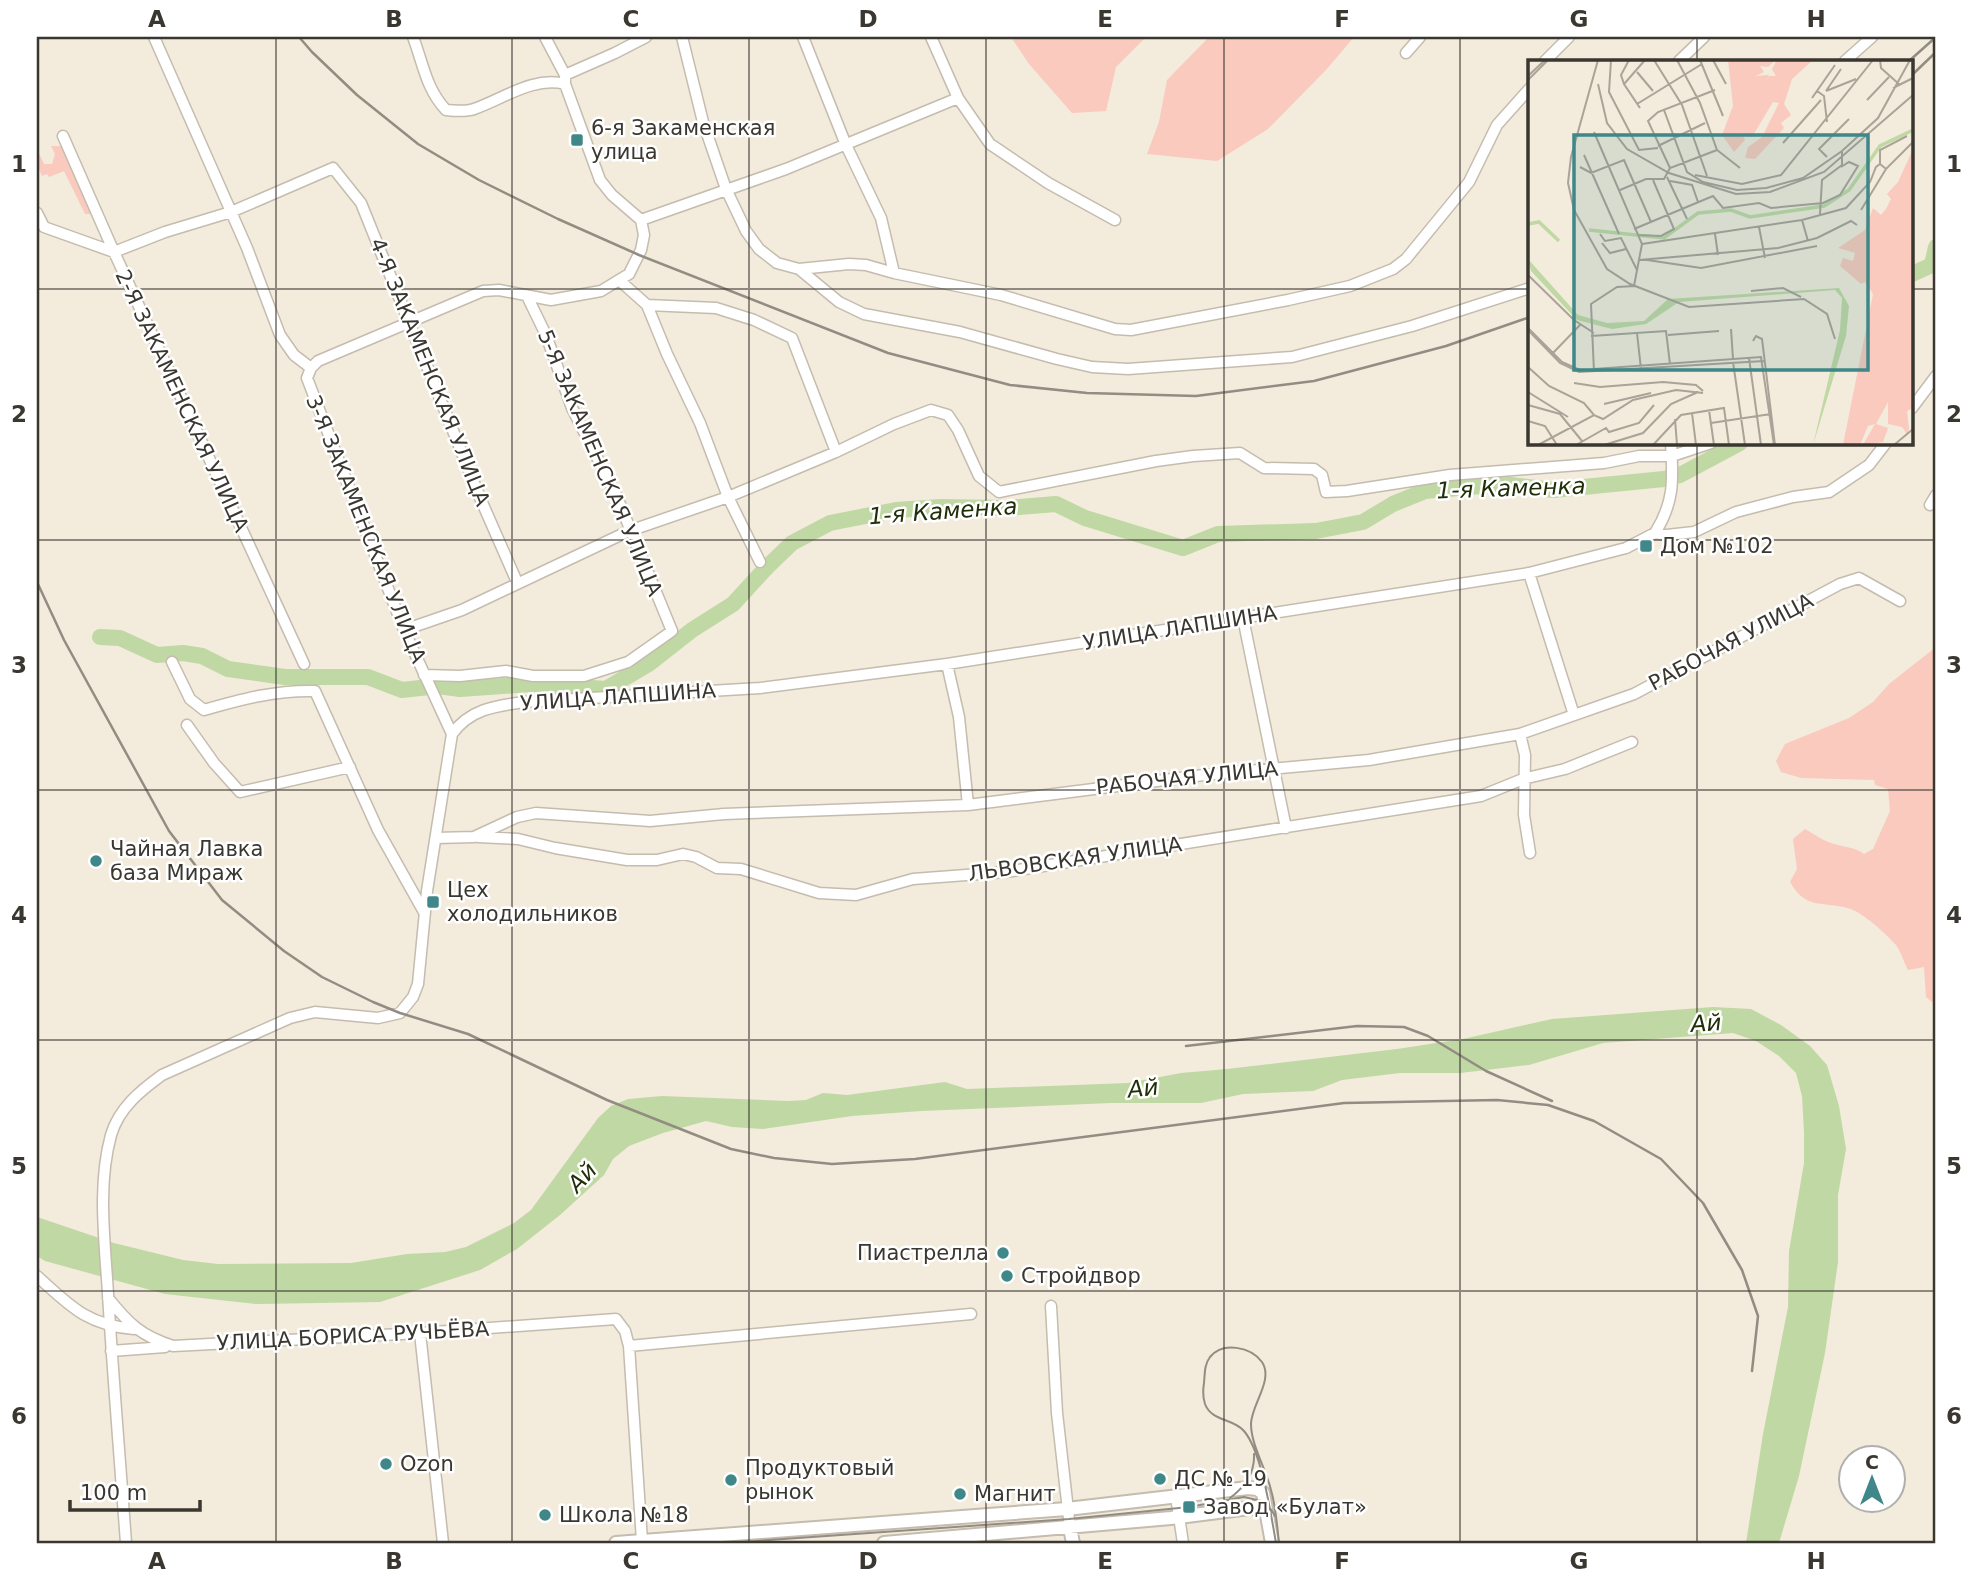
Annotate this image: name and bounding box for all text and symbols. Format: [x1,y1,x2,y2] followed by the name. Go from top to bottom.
[148,6,166,32] text: A
[385,6,403,32] text: B
[623,6,639,32] text: C
[858,6,878,32] text: D
[1097,6,1113,32] text: E
[1334,6,1350,32] text: F
[1570,6,1588,32] text: G
[1806,6,1826,32] text: H
[1528,60,1913,444] inset map
[591,116,775,164] place label: 6-я Закаменская улица
[569,132,585,148] marker: 6-я Закаменская улица
[11,151,27,177] text: 1
[1946,151,1962,177] text: 1
[365,235,495,510] street label: 4-Я ЗАКАМЕНСКАЯ УЛИЦА
[111,266,254,537] street label: 2-Я ЗАКАМЕНСКАЯ УЛИЦА
[533,326,667,600] street label: 5-Я ЗАКАМЕНСКАЯ УЛИЦА
[301,392,431,667] street label: 3-Я ЗАКАМЕНСКАЯ УЛИЦА
[11,401,27,427] text: 2
[1946,401,1962,427] text: 2
[1436,472,1586,504] water label: 1-я Каменка
[868,493,1018,529] water label: 1-я Каменка
[1660,534,1774,558] place label: Дом №102
[1638,538,1654,554] marker: Дом №102
[1645,588,1818,696] street label: РАБОЧАЯ УЛИЦА
[1081,601,1279,655] street label: УЛИЦА ЛАПШИНА
[11,652,27,678] text: 3
[1946,652,1962,678] text: 3
[519,678,717,716] street label: УЛИЦА ЛАПШИНА
[1095,756,1280,799] street label: РАБОЧАЯ УЛИЦА
[967,832,1184,886] street label: ЛЬВОВСКАЯ УЛИЦА
[110,837,263,885] place label: Чайная Лавка база Мираж
[88,853,104,869] marker: Чайная Лавка база Мираж
[447,878,618,926] place label: Цех холодильников
[425,894,441,910] marker: Цех холодильников
[11,902,27,928] text: 4
[1946,902,1962,928] text: 4
[1688,1009,1722,1037] water label: Ай
[1124,1073,1160,1103] water label: Ай
[11,1153,27,1179] text: 5
[1946,1153,1962,1179] text: 5
[561,1157,602,1199] water label: Ай
[857,1241,989,1265] place label: Пиастрелла
[995,1245,1011,1261] marker: Пиастрелла
[1021,1264,1141,1288] place label: Стройдвор
[999,1268,1015,1284] marker: Стройдвор
[216,1316,491,1355] street label: УЛИЦА БОРИСА РУЧЬЁВА
[11,1403,27,1429] text: 6
[1946,1403,1962,1429] text: 6
[1836,1444,1906,1514] north arrow
[1865,1451,1879,1473] text: С
[400,1452,454,1476] place label: Ozon
[378,1456,394,1472] marker: Ozon
[745,1456,894,1504] place label: Продуктовый рынок
[1174,1467,1267,1491] place label: ДС № 19
[70,1468,200,1512] scale bar
[1152,1471,1168,1487] marker: ДС № 19
[723,1472,739,1488] marker: Продуктовый рынок
[80,1481,147,1505] text: 100 m
[974,1482,1056,1506] place label: Магнит
[952,1486,968,1502] marker: Магнит
[1203,1495,1367,1519] place label: Завод «Булат»
[1181,1499,1197,1515] marker: Завод «Булат»
[559,1503,689,1527] place label: Школа №18
[537,1507,553,1523] marker: Школа №18
[148,1548,166,1574] text: A
[385,1548,403,1574] text: B
[623,1548,639,1574] text: C
[858,1548,878,1574] text: D
[1097,1548,1113,1574] text: E
[1334,1548,1350,1574] text: F
[1570,1548,1588,1574] text: G
[1806,1548,1826,1574] text: H

